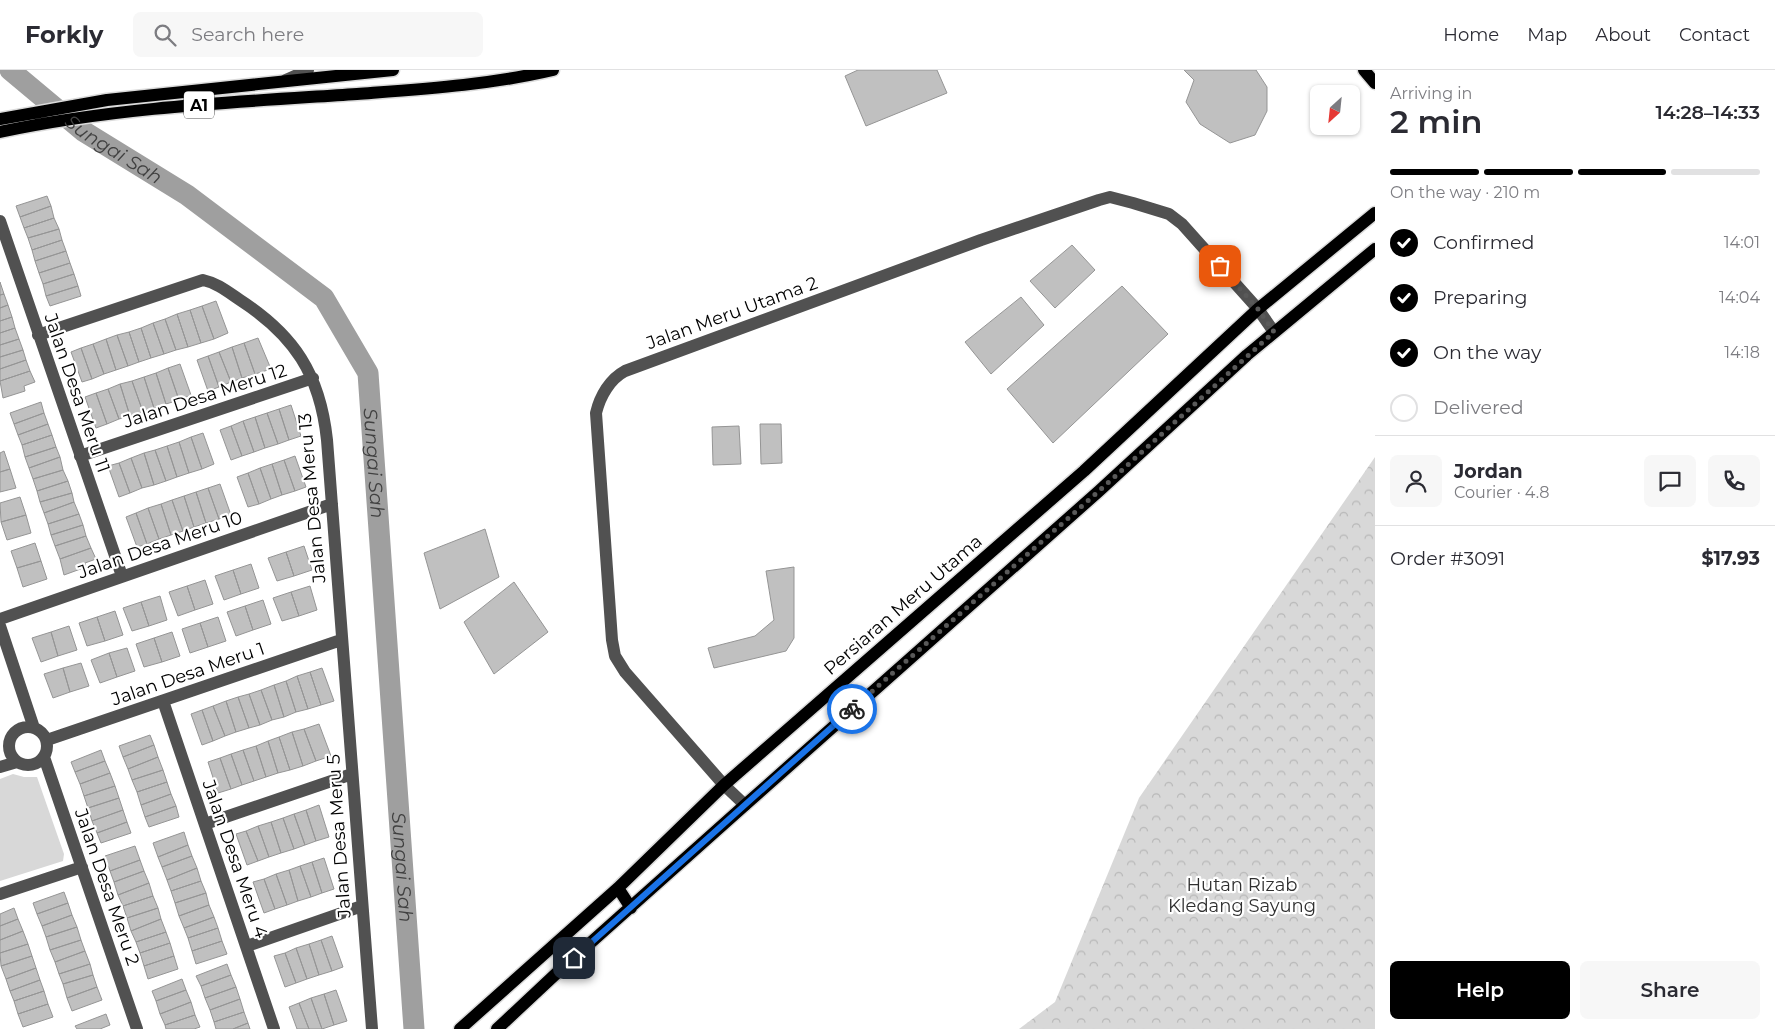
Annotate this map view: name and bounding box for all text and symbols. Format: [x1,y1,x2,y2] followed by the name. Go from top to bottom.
[133,12,483,57] search box
[25,20,103,49] text: Forkly
[151,21,179,49] icon: search
[191,23,304,46] text: Search here
[1443,24,1499,46] text: Home
[1527,24,1567,46] text: Map
[1595,24,1651,46] text: About
[1679,24,1750,46] text: Contact
[1390,84,1472,103] text: Arriving in
[1310,85,1360,135] north arrow
[1310,85,1360,135] map controls
[184,92,214,118] road number: A1
[1656,101,1760,124] text: 14:28–14:33
[1390,102,1482,141] text: 2 min
[61,110,167,189] water label: Sungai Sah
[1390,183,1540,202] text: On the way · 210 m
[1390,229,1418,257] icon: check
[1433,231,1534,254] text: Confirmed
[1724,233,1760,252] text: 14:01
[1199,245,1241,287] pin
[1206,252,1234,280] icon: bag
[642,272,821,355] street label: Jalan Meru Utama 2
[1390,284,1418,312] icon: check
[1433,286,1528,309] text: Preparing
[1719,288,1760,307] text: 14:04
[39,310,115,476] street label: Jalan Desa Meru 11
[1390,339,1418,367] icon: check
[1433,341,1541,364] text: On the way
[1724,343,1760,362] text: 14:18
[119,359,290,433] street label: Jalan Desa Meru 12
[1433,396,1524,419] text: Delivered
[359,407,390,519] water label: Sungai Sah
[294,412,330,585] street label: Jalan Desa Meru 13
[1390,455,1442,507] button: person
[1644,455,1696,507] button: chat
[1708,455,1760,507] button: phone
[1454,460,1523,483] text: Jordan
[1454,483,1550,502] text: Courier · 4.8
[74,507,245,584] street label: Jalan Desa Meru 10
[819,530,987,680] street label: Persiaran Meru Utama
[1390,547,1505,570] text: Order #3091
[1702,547,1760,570] text: $17.93
[108,637,267,711] street label: Jalan Desa Meru 1
[827,684,877,734] courier
[838,695,866,723] icon: bike
[322,753,356,920] street label: Jalan Desa Meru 5
[197,776,272,941] street label: Jalan Desa Meru 4
[70,805,144,968] street label: Jalan Desa Meru 2
[387,811,418,923] water label: Sungai Sah
[1168,874,1316,917] park label: Hutan Rizab Kledang Sayung
[553,937,595,979] pin
[560,944,588,972] icon: home
[1390,961,1570,1019] button: Help
[1580,961,1760,1019] button: Share

